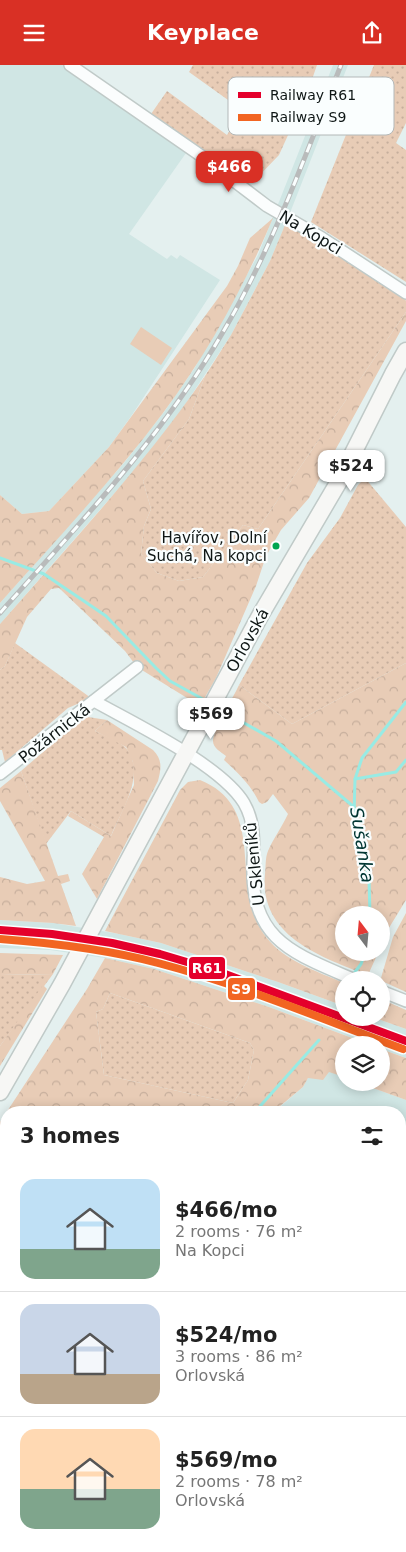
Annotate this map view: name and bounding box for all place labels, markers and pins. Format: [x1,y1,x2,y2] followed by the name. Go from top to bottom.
[199,151,259,193] pin: $466
[321,449,381,492] pin: $524
[147,529,268,565] place label: Havířov, Dolní Suchá, Na kopci
[271,541,281,551] marker: Havířov, Dolní Suchá, Na kopci
[181,697,241,740] pin: $569

